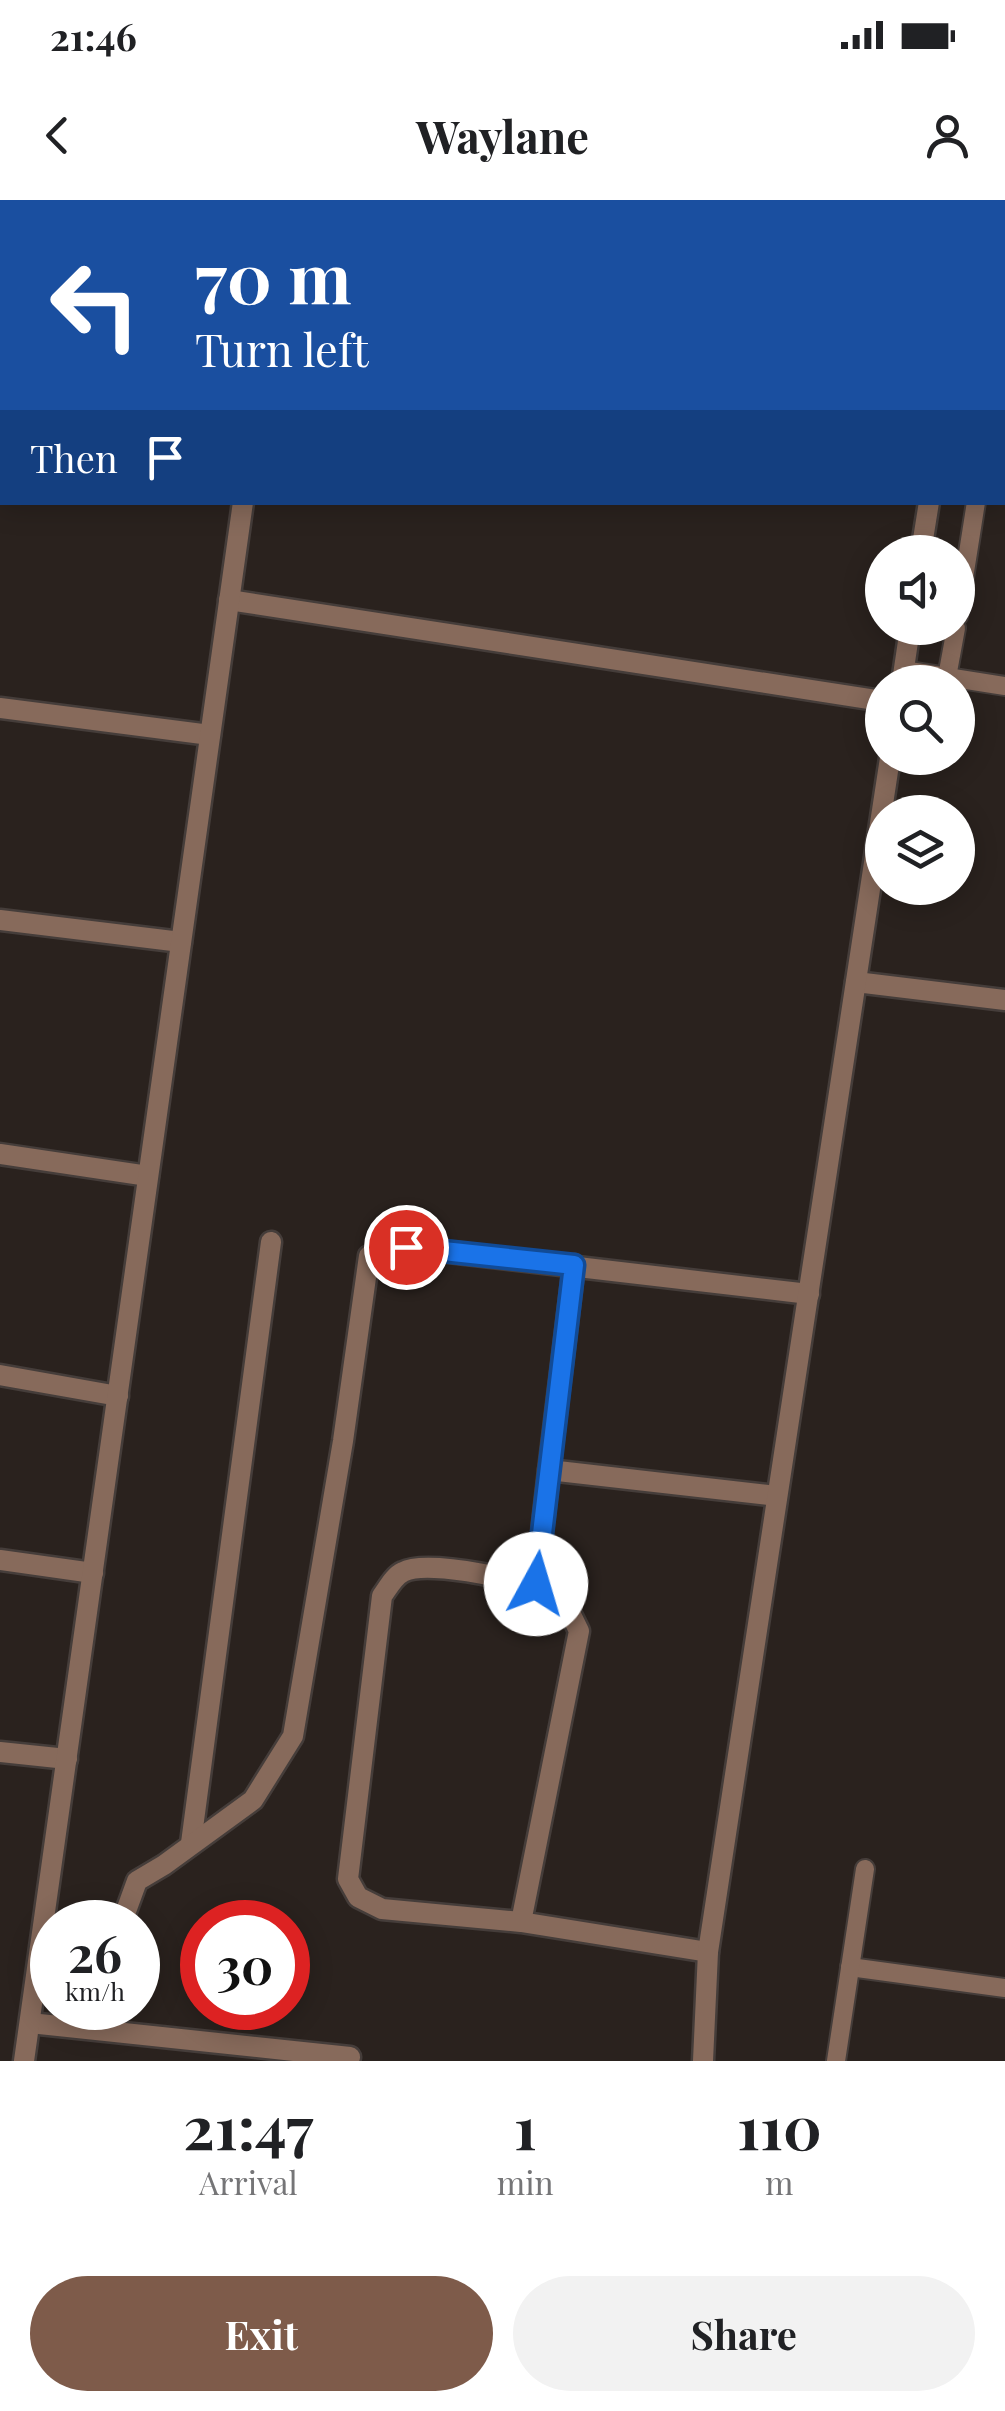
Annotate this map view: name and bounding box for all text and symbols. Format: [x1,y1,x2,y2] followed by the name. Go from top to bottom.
[50,10,137,61] text: 21:46
[416,105,589,165] text: Waylane
[30,108,85,163] icon: back
[920,108,975,163] icon: person
[195,228,352,322] text: 70 m
[30,240,160,370] icon: left
[195,318,369,378] text: Turn left
[138,430,193,485] icon: arrive
[30,432,118,483] text: Then
[865,535,975,905] map controls
[865,535,975,645] button: sound
[865,665,975,775] button: search
[865,795,975,905] button: layers
[364,1205,449,1290] pin
[379,1220,434,1275] icon: arrive
[484,1532,588,1636] position arrow
[180,1900,310,2030] speed limit sign: 30
[68,1919,122,1986] text: 26
[65,1974,125,2007] text: km/h
[183,2085,313,2165] text: 21:47
[514,2085,537,2165] text: 1
[737,2085,822,2165] text: 110
[199,2160,298,2203] text: Arrival
[497,2160,554,2203] text: min
[765,2160,794,2203] text: m
[30,2276,493,2391] button: Exit
[513,2276,975,2391] button: Share

